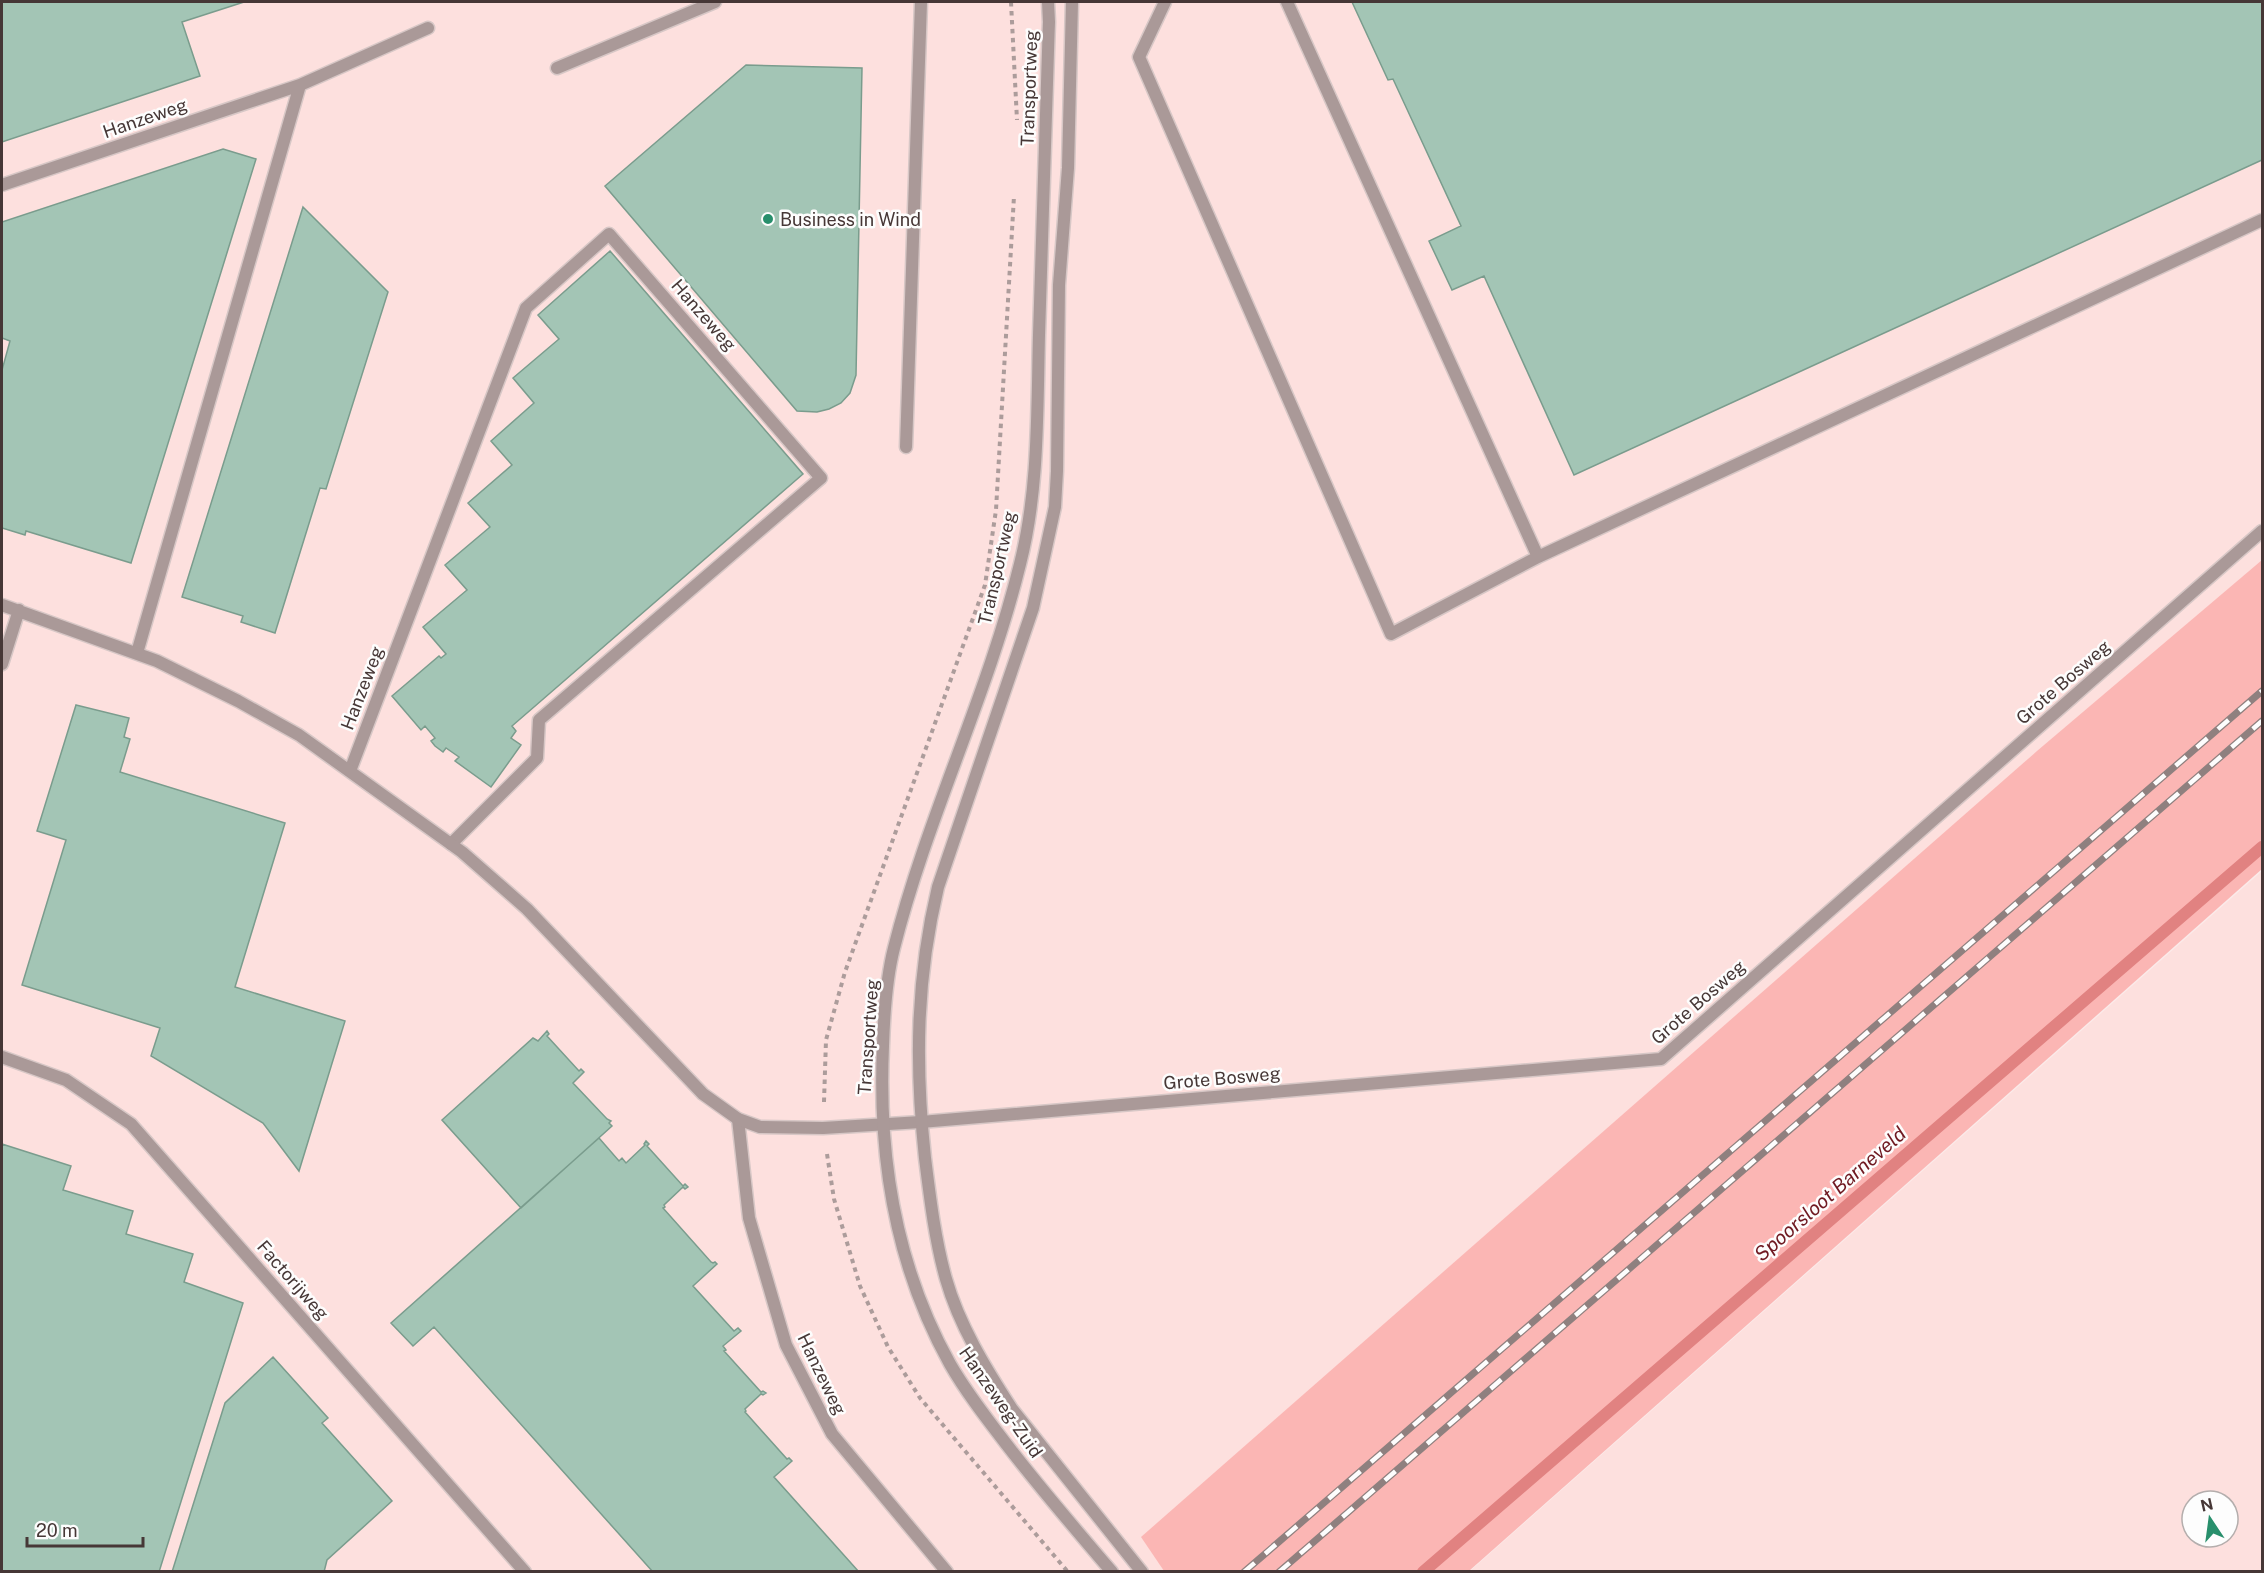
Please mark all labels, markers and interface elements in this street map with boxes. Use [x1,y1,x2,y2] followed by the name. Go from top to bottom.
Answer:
[1016,30,1042,146] street label: Transportweg
[100,94,190,142] street label: Hanzeweg
[780,209,921,230] place label: Business in Wind
[761,212,775,226] marker: Business in Wind
[667,275,741,355] street label: Hanzeweg
[974,509,1020,627] street label: Transportweg
[2012,636,2114,728] street label: Grote Bosweg
[336,643,388,733] street label: Hanzeweg
[1647,956,1749,1048] street label: Grote Bosweg
[853,978,883,1096] street label: Transportweg
[1163,1062,1281,1094] street label: Grote Bosweg
[1749,1121,1911,1266] water label: Spoorsloot Barneveld
[253,1236,333,1324] street label: Factorijweg
[793,1330,851,1418] street label: Hanzeweg
[955,1342,1047,1462] street label: Hanzeweg-Zuid
[2180,1489,2240,1549] north arrow
[2199,1494,2215,1516] text: N
[27,1510,142,1548] scale bar
[36,1520,78,1541] text: 20 m

